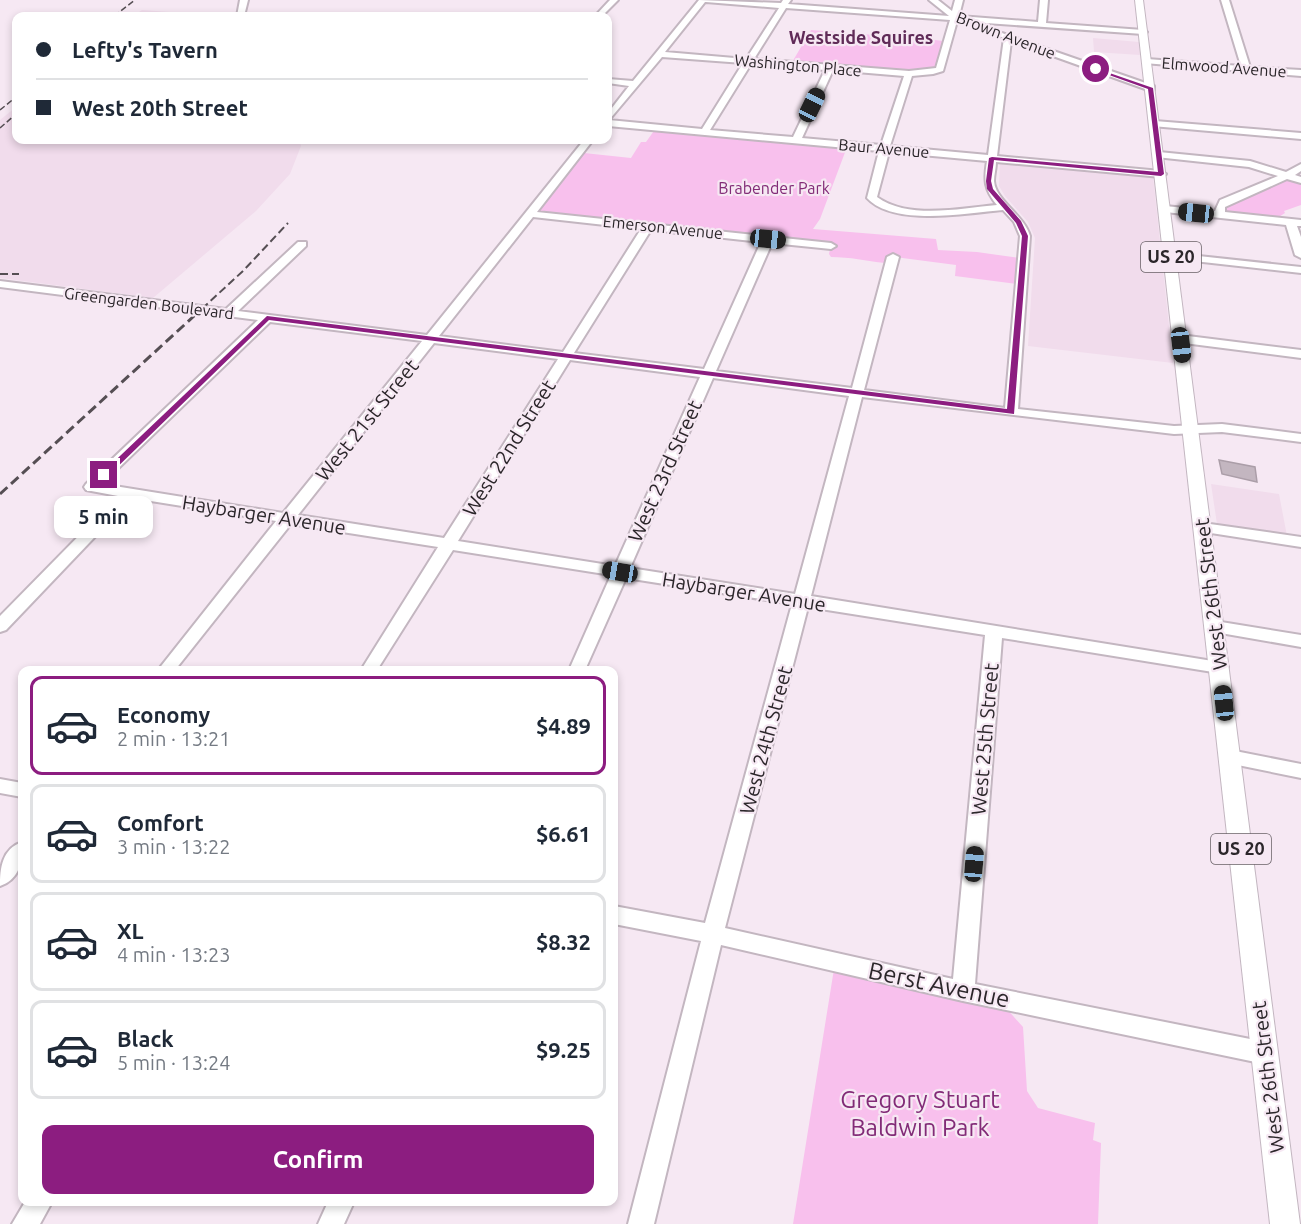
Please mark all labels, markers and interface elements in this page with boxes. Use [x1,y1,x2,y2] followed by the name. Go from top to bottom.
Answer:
[954,8,1058,62] street label: Brown Avenue
[789,27,933,47] district label: Westside Squires
[72,37,218,62] text: Lefty's Tavern
[734,50,862,80] street label: Washington Place
[1161,54,1287,80] street label: Elmwood Avenue
[1082,55,1109,82] route start
[796,85,828,125] car
[72,95,248,120] text: West 20th Street
[838,135,930,161] street label: Baur Avenue
[718,179,830,197] park label: Brabender Park
[1177,202,1215,224] car
[602,212,724,242] street label: Emerson Avenue
[749,228,787,250] car
[1141,242,1201,272] road number: US 20
[63,284,235,322] street label: Greengarden Boulevard
[1170,326,1192,364] car
[311,354,423,485] street label: West 21st Street
[457,375,560,520] street label: West 22nd Street
[623,396,706,545] street label: West 23rd Street
[90,461,117,488] route end
[181,490,348,539] street label: Haybarger Avenue
[54,496,154,538] callout: 5 min
[78,505,129,528] text: 5 min
[1190,517,1231,671] street label: West 26th Street
[601,560,639,584] car
[661,567,828,616] street label: Haybarger Avenue
[966,662,1003,816] street label: West 25th Street
[735,663,796,817] street label: West 24th Street
[1213,684,1235,722] car
[45,699,99,753] icon: car
[117,702,210,727] text: Economy
[536,713,591,738] text: $4.89
[117,727,231,750] text: 2 min · 13:21
[45,807,99,861] icon: car
[117,810,204,835] text: Comfort
[536,821,591,846] text: $6.61
[1211,834,1271,864] road number: US 20
[117,835,231,858] text: 3 min · 13:22
[963,845,985,883] car
[45,915,99,969] icon: car
[117,918,144,943] text: XL
[536,929,591,954] text: $8.32
[117,943,231,966] text: 4 min · 13:23
[866,956,1012,1013] street label: Berst Avenue
[1247,1000,1288,1154] street label: West 26th Street
[45,1023,99,1077] icon: car
[117,1026,174,1051] text: Black
[536,1037,591,1062] text: $9.25
[117,1051,231,1074] text: 5 min · 13:24
[840,1086,1000,1141] park label: Gregory Stuart Baldwin Park
[42,1125,594,1194] button: Confirm

